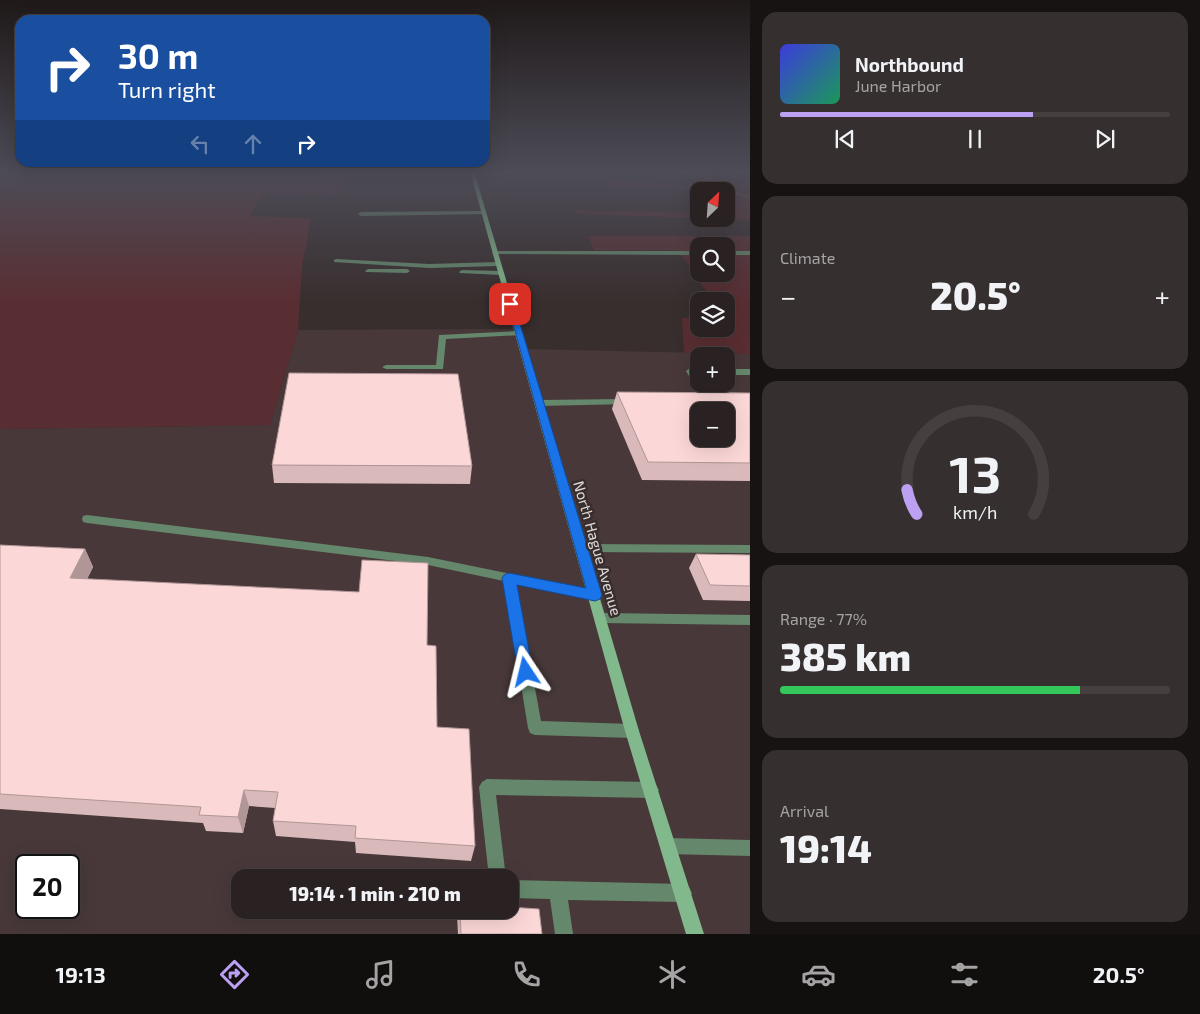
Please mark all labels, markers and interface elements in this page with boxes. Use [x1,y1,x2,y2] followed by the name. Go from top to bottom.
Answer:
[118,34,198,76] text: 30 m
[35,35,100,100] icon: right
[855,53,964,76] text: Northbound
[118,76,216,102] text: Turn right
[855,76,942,95] text: June Harbor
[831,125,859,153] icon: previous
[961,125,989,153] icon: pause
[1091,125,1119,153] icon: next
[186,130,214,158] icon: left
[239,130,267,158] icon: ahead
[292,130,320,158] icon: right
[690,182,735,228] north arrow
[690,182,735,447] map controls
[690,237,735,282] button: search
[780,248,835,267] text: Climate
[930,272,1021,318] text: 20.5°
[780,279,796,313] text: −
[1155,279,1170,313] text: +
[489,283,531,325] pin
[496,290,524,318] icon: arrive
[690,292,735,337] button: layers
[690,347,735,392] button: +
[690,402,735,447] button: −
[949,441,1001,503] text: 13
[570,479,626,617] street label: North Hague Avenue
[953,501,997,523] text: km/h
[780,609,867,628] text: Range · 77%
[780,633,911,679] text: 385 km
[499,645,551,697] position arrow
[780,801,829,820] text: Arrival
[780,825,872,871] text: 19:14
[15,854,80,919] speed limit sign: 20
[289,882,461,905] text: 19:14 · 1 min · 210 m
[217,957,252,992] icon: directions
[363,957,398,992] icon: music
[509,957,544,992] icon: phone
[655,957,690,992] icon: climate
[801,957,836,992] icon: car
[947,957,982,992] icon: filters
[56,961,106,987] text: 19:13
[1093,961,1144,987] text: 20.5°

